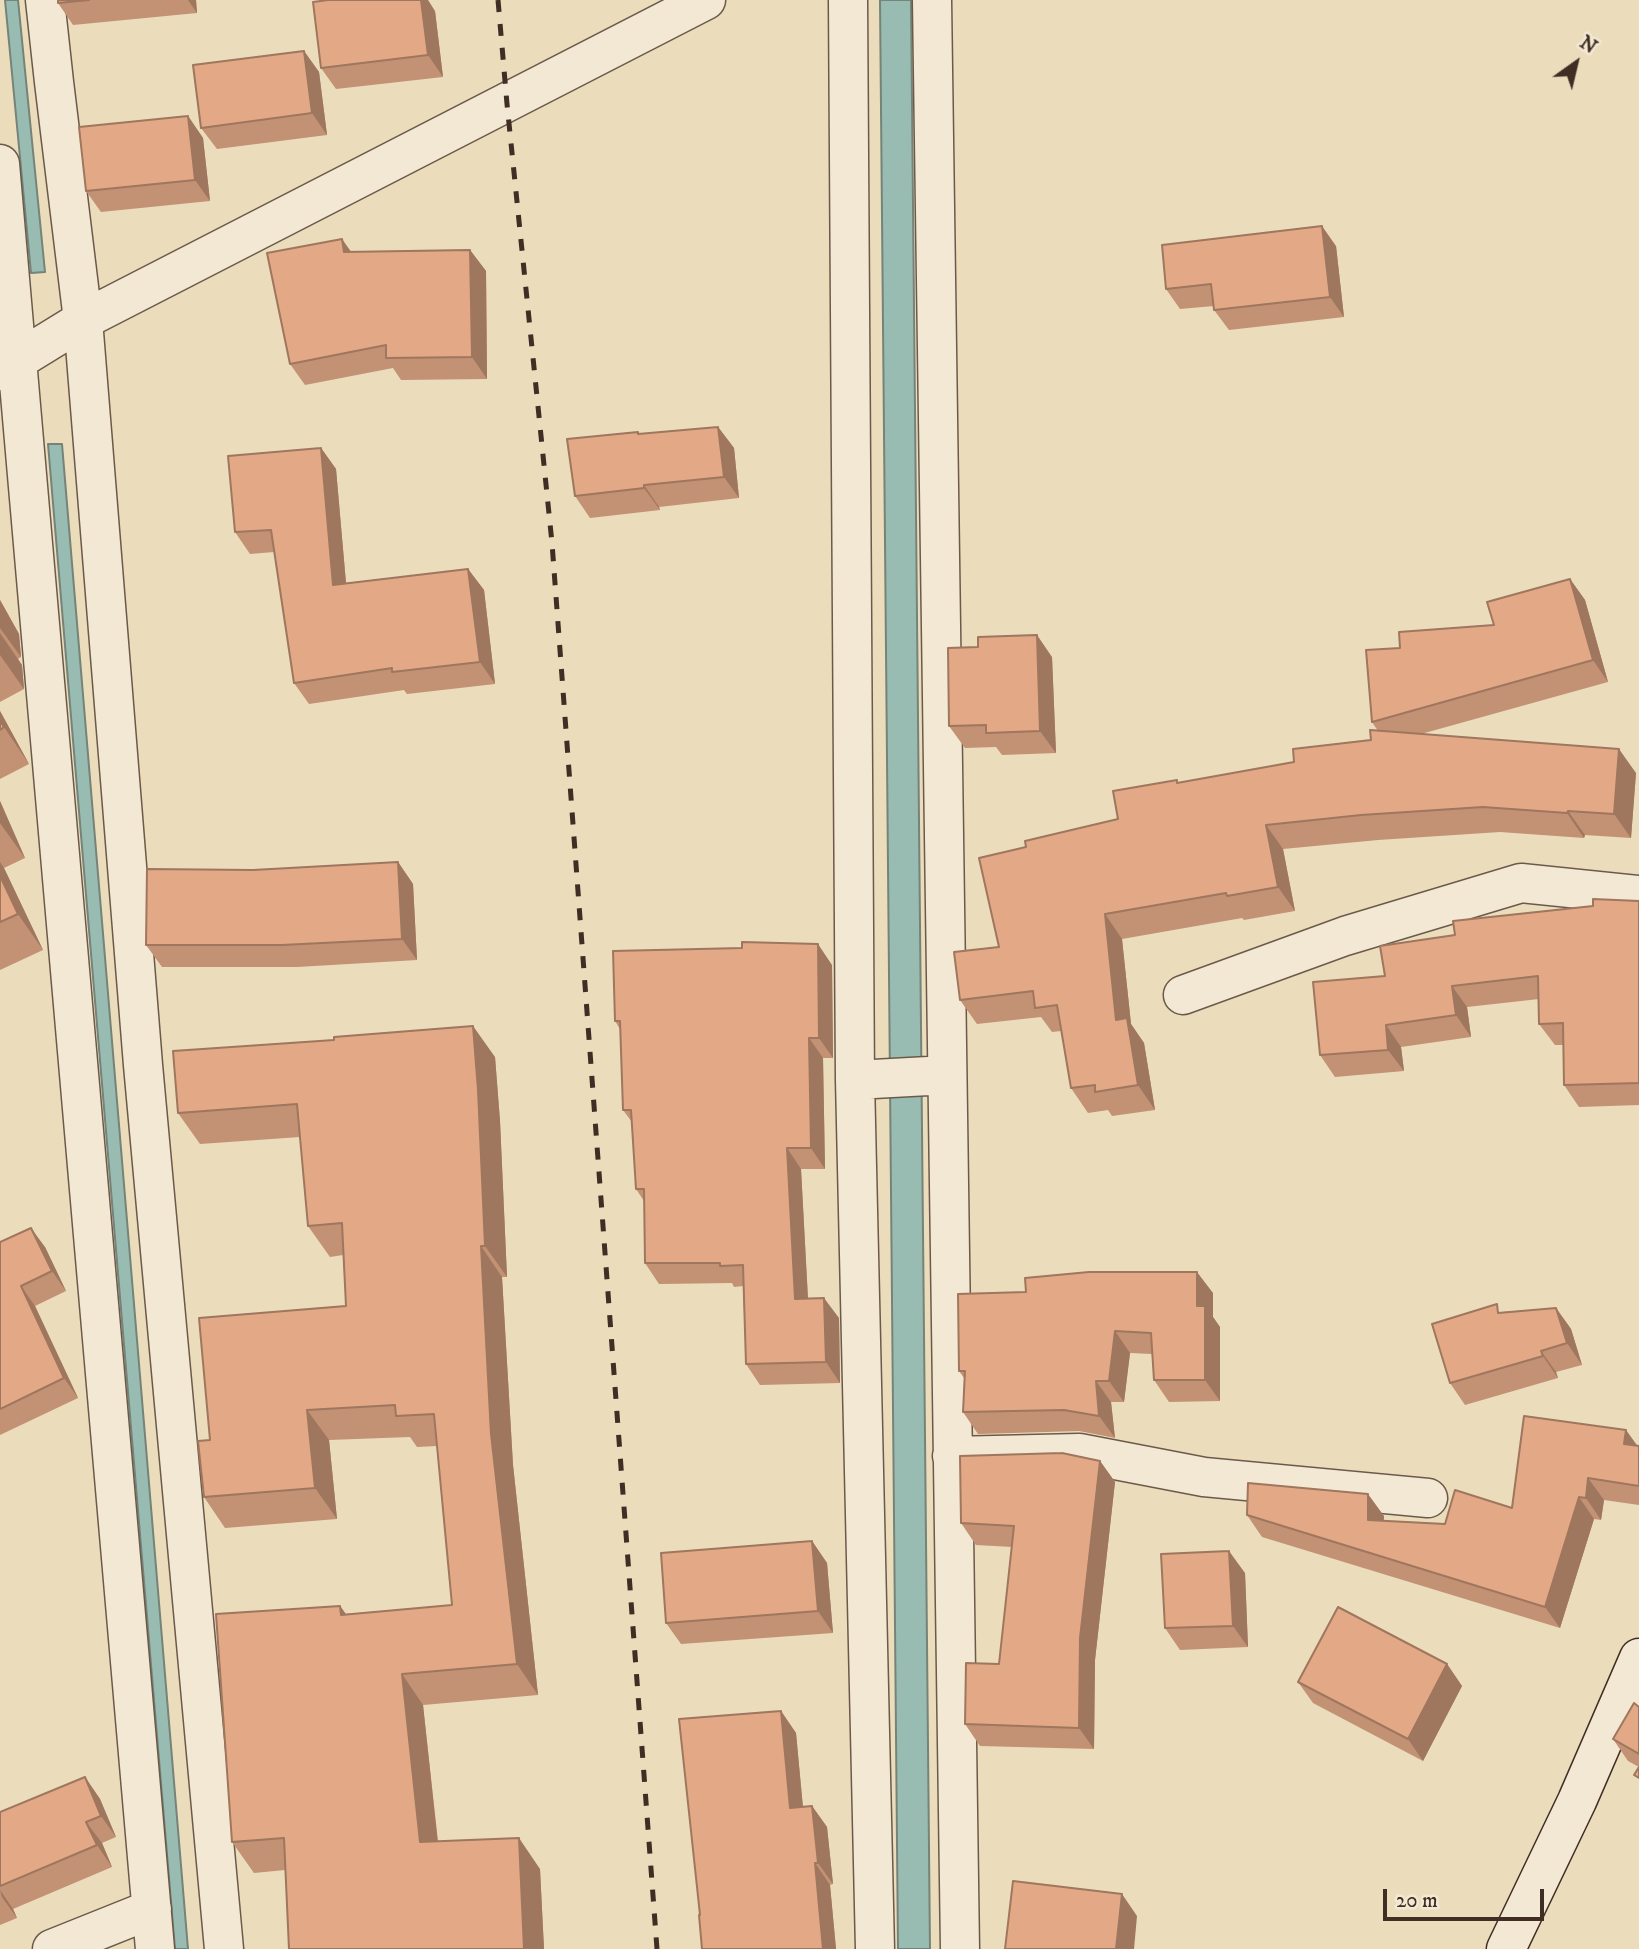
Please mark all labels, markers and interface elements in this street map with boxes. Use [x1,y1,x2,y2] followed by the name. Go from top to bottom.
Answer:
[1541,28,1611,98] north arrow
[1575,31,1601,59] text: N
[1387,1876,1548,1920] scale bar
[1396,1888,1438,1914] text: 20 m

